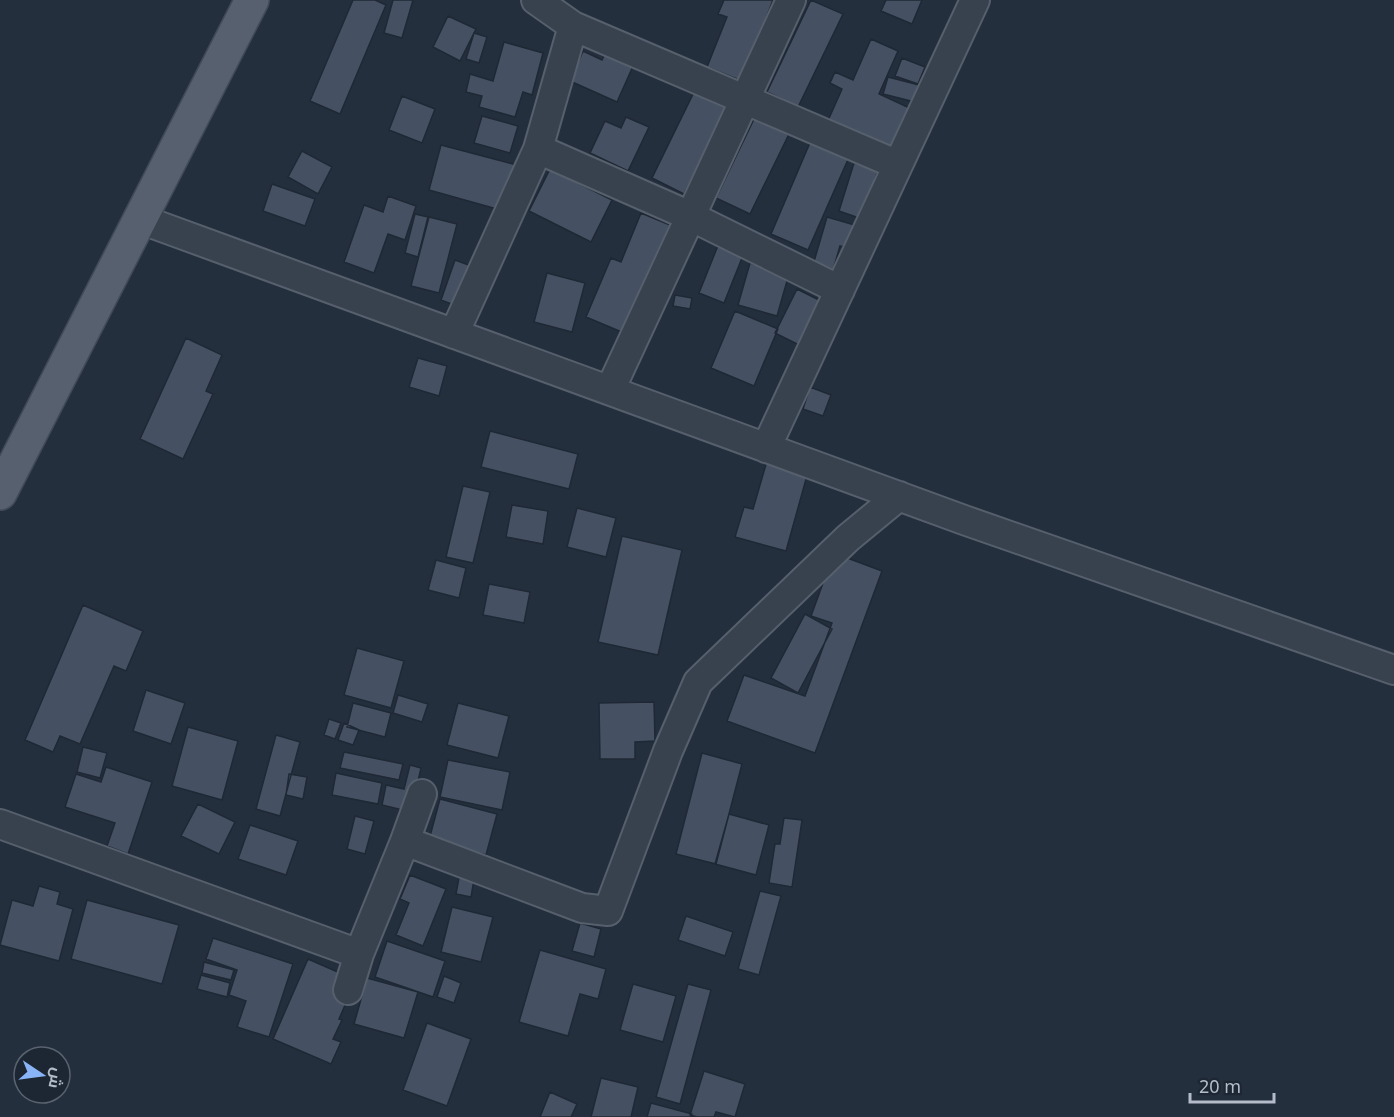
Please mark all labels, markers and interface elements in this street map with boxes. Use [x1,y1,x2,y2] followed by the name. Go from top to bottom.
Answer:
[12,1045,72,1105] north arrow
[44,1066,70,1091] text: ش
[1190,1066,1274,1104] scale bar
[1199,1074,1241,1098] text: 20 m

